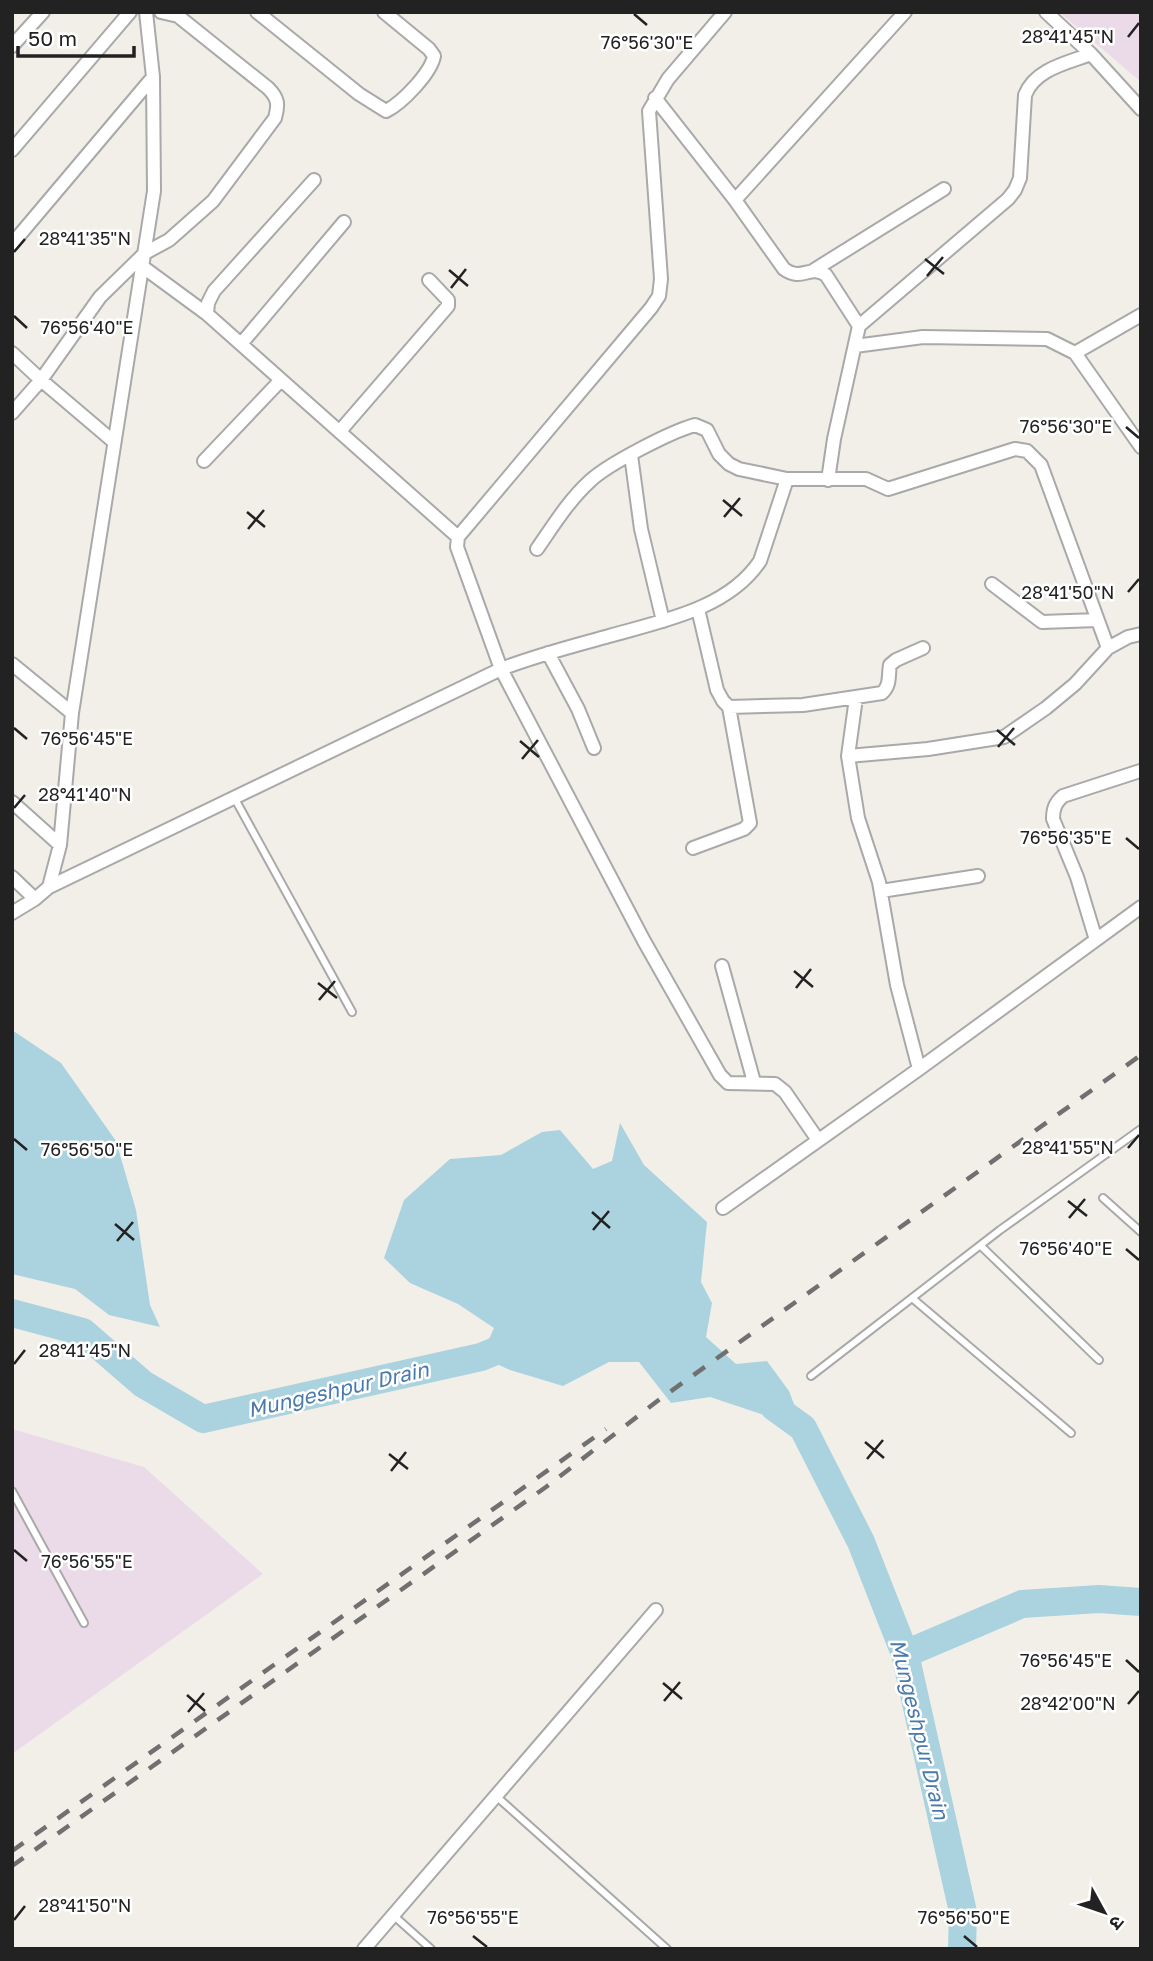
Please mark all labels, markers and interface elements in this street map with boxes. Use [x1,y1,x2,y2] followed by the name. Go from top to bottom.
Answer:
[18,14,133,58] scale bar
[28,25,77,51] text: 50 m
[1022,25,1114,47] text: 28°41'45"N
[601,31,693,53] text: 76°56'30"E
[39,227,131,249] text: 28°41'35"N
[41,316,133,338] text: 76°56'40"E
[1020,415,1112,437] text: 76°56'30"E
[1022,581,1114,603] text: 28°41'50"N
[41,727,133,749] text: 76°56'45"E
[38,783,132,805] text: 28°41'40"N
[1020,826,1112,848] text: 76°56'35"E
[1022,1136,1114,1158] text: 28°41'55"N
[41,1138,133,1160] text: 76°56'50"E
[1020,1237,1112,1259] text: 76°56'40"E
[39,1339,131,1361] text: 28°41'45"N
[245,1355,432,1422] water label: Mungeshpur Drain
[41,1550,133,1572] text: 76°56'55"E
[885,1636,955,1823] water label: Mungeshpur Drain
[1020,1649,1112,1671] text: 76°56'45"E
[1020,1692,1116,1714] text: 28°42'00"N
[1069,1877,1139,1947] north arrow
[39,1894,131,1916] text: 28°41'50"N
[427,1906,519,1928] text: 76°56'55"E
[918,1906,1010,1928] text: 76°56'50"E
[1104,1912,1130,1936] text: उ

